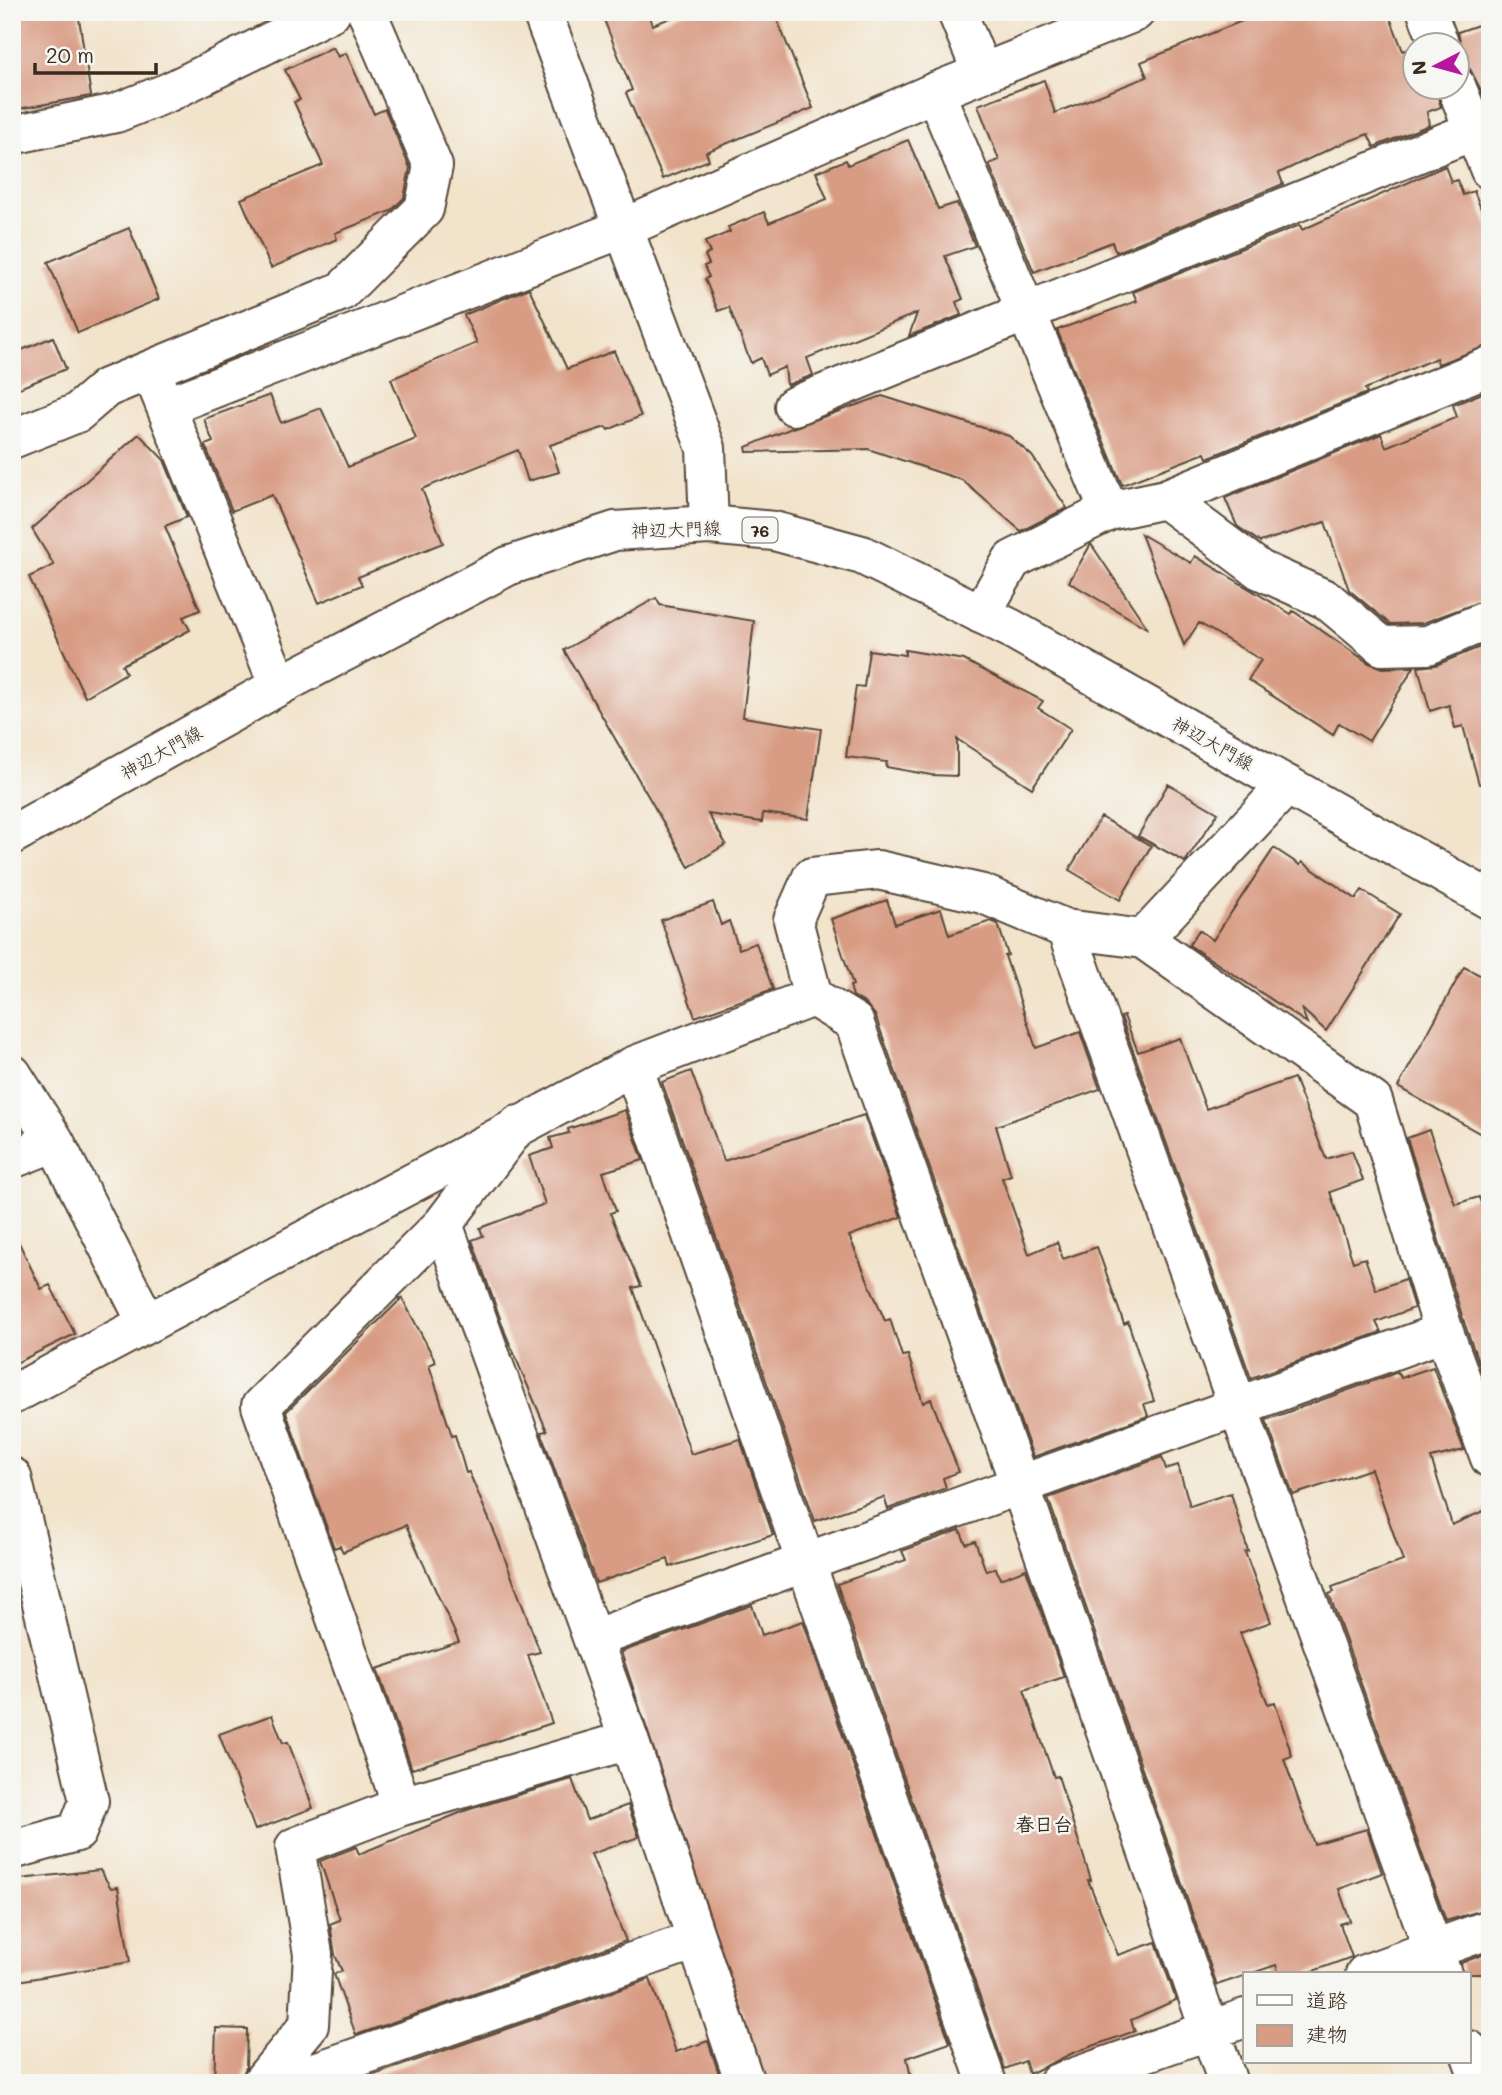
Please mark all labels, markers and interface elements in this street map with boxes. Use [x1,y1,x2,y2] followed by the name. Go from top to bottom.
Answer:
[35,32,156,76] scale bar
[1400,32,1470,102] north arrow
[46,41,94,68] text: 20 m
[1405,59,1432,76] text: N
[631,515,721,543] street label: 神辺大門線
[742,517,778,542] road number: 76
[1168,711,1258,775] street label: 神辺大門線
[116,720,206,784] street label: 神辺大門線
[1015,1811,1073,1836] district label: 春日台
[1243,1972,1470,2064] legend
[1306,1986,1348,2013] text: 道路
[1306,2020,1348,2047] text: 建物

